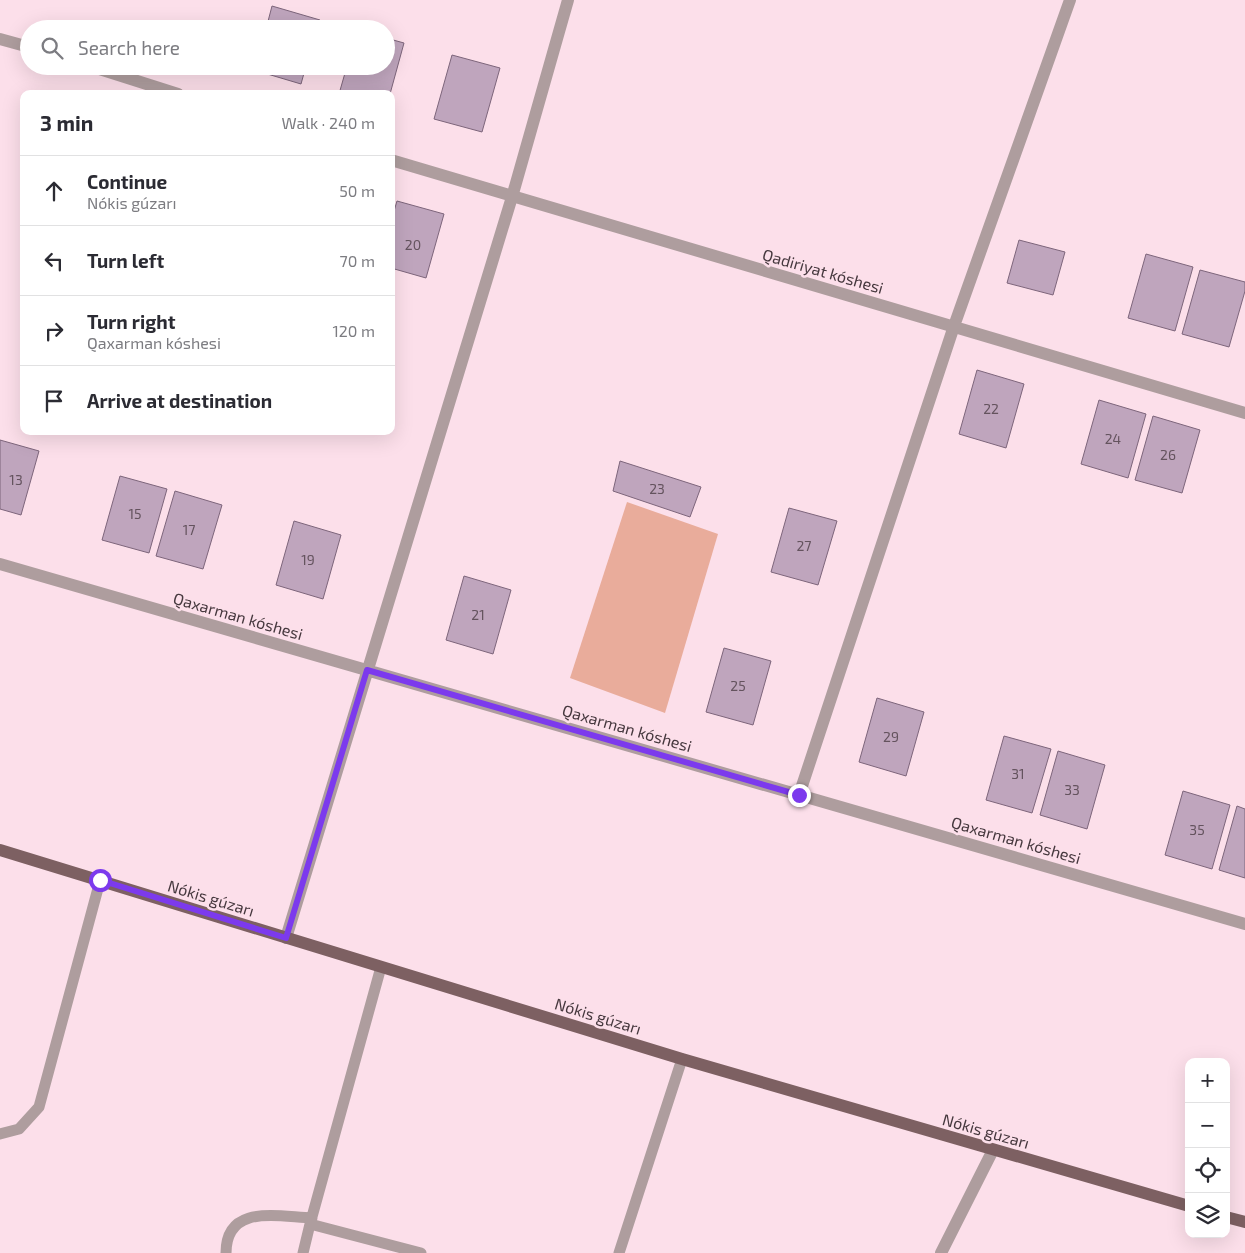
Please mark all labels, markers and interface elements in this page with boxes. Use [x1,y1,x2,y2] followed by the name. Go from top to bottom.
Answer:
[20,20,395,75] search box
[38,34,66,62] icon: search
[78,36,180,59] text: Search here
[40,110,93,135] text: 3 min
[282,113,375,132] text: Walk · 240 m
[87,170,167,193] text: Continue
[40,177,68,205] icon: ahead
[339,181,375,200] text: 50 m
[87,193,177,212] text: Nókis gúzarı
[405,236,421,253] house number: 20
[760,244,886,298] street label: Qadiriyat kóshesi
[40,247,68,275] icon: left
[87,249,164,272] text: Turn left
[340,251,375,270] text: 70 m
[87,310,175,333] text: Turn right
[40,317,68,345] icon: right
[332,321,375,340] text: 120 m
[87,333,221,352] text: Qaxarman kóshesi
[40,387,68,415] icon: arrive
[87,389,272,412] text: Arrive at destination
[983,400,999,417] house number: 22
[1105,430,1121,447] house number: 24
[1160,446,1176,463] house number: 26
[9,471,23,488] house number: 13
[649,480,665,497] house number: 23
[128,505,142,522] house number: 15
[183,521,195,538] house number: 17
[796,537,812,554] house number: 27
[301,551,315,568] house number: 19
[171,588,305,644] street label: Qaxarman kóshesi
[471,606,485,623] house number: 21
[730,677,746,694] house number: 25
[560,700,694,756] street label: Qaxarman kóshesi
[883,728,899,745] house number: 29
[1011,765,1025,782] house number: 31
[1064,781,1080,798] house number: 33
[788,784,811,807] route end
[949,812,1083,868] street label: Qaxarman kóshesi
[1189,821,1205,838] house number: 35
[89,869,112,892] route start
[166,875,257,920] street label: Nókis gúzarı
[553,993,644,1038] street label: Nókis gúzarı
[1185,1058,1230,1238] map controls
[1185,1058,1230,1103] button: +
[1185,1103,1230,1148] button: −
[940,1109,1032,1152] street label: Nókis gúzarı
[1185,1148,1230,1193] button: locate
[1185,1193,1230,1238] button: layers

